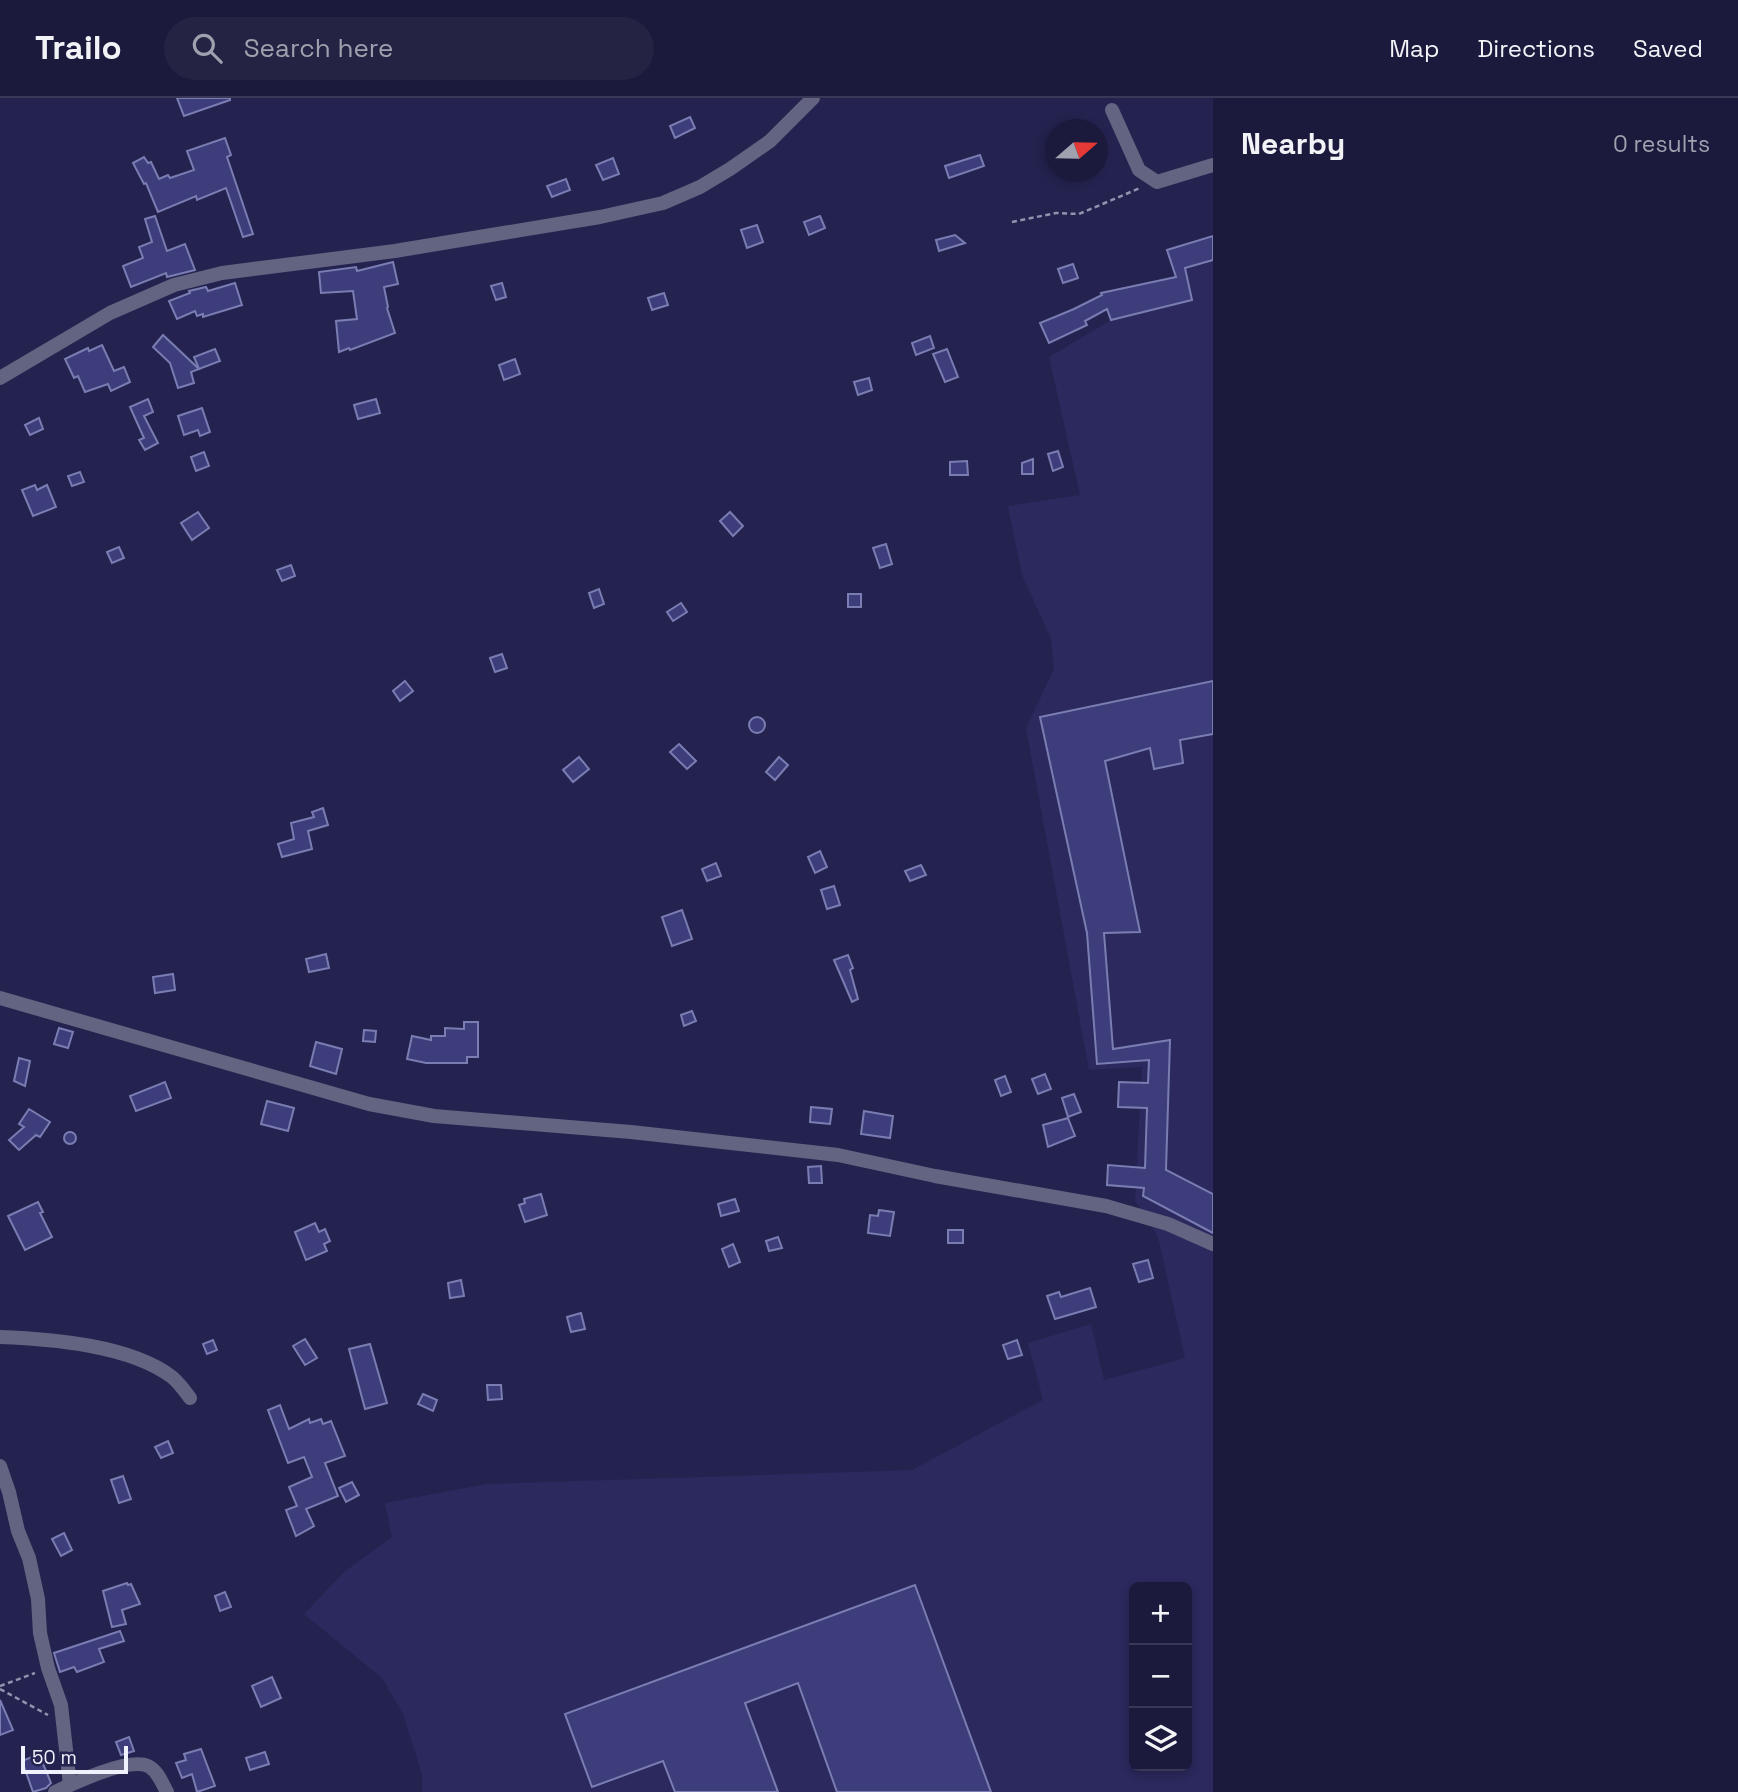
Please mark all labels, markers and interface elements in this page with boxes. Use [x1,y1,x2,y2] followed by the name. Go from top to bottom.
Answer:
[164,17,654,80] search box
[35,27,122,69] text: Trailo
[188,29,226,67] icon: search
[244,31,394,65] text: Search here
[1389,33,1439,64] text: Map
[1477,33,1595,64] text: Directions
[1633,33,1703,64] text: Saved
[1045,119,1108,182] north arrow
[1241,124,1345,163] text: Nearby
[1613,129,1710,159] text: 0 results
[1129,1582,1192,1771] map controls
[1129,1582,1192,1645] button: +
[1129,1645,1192,1708] button: −
[1129,1708,1192,1771] button: layers
[21,1743,128,1775] scale bar
[32,1745,77,1770] text: 50 m

